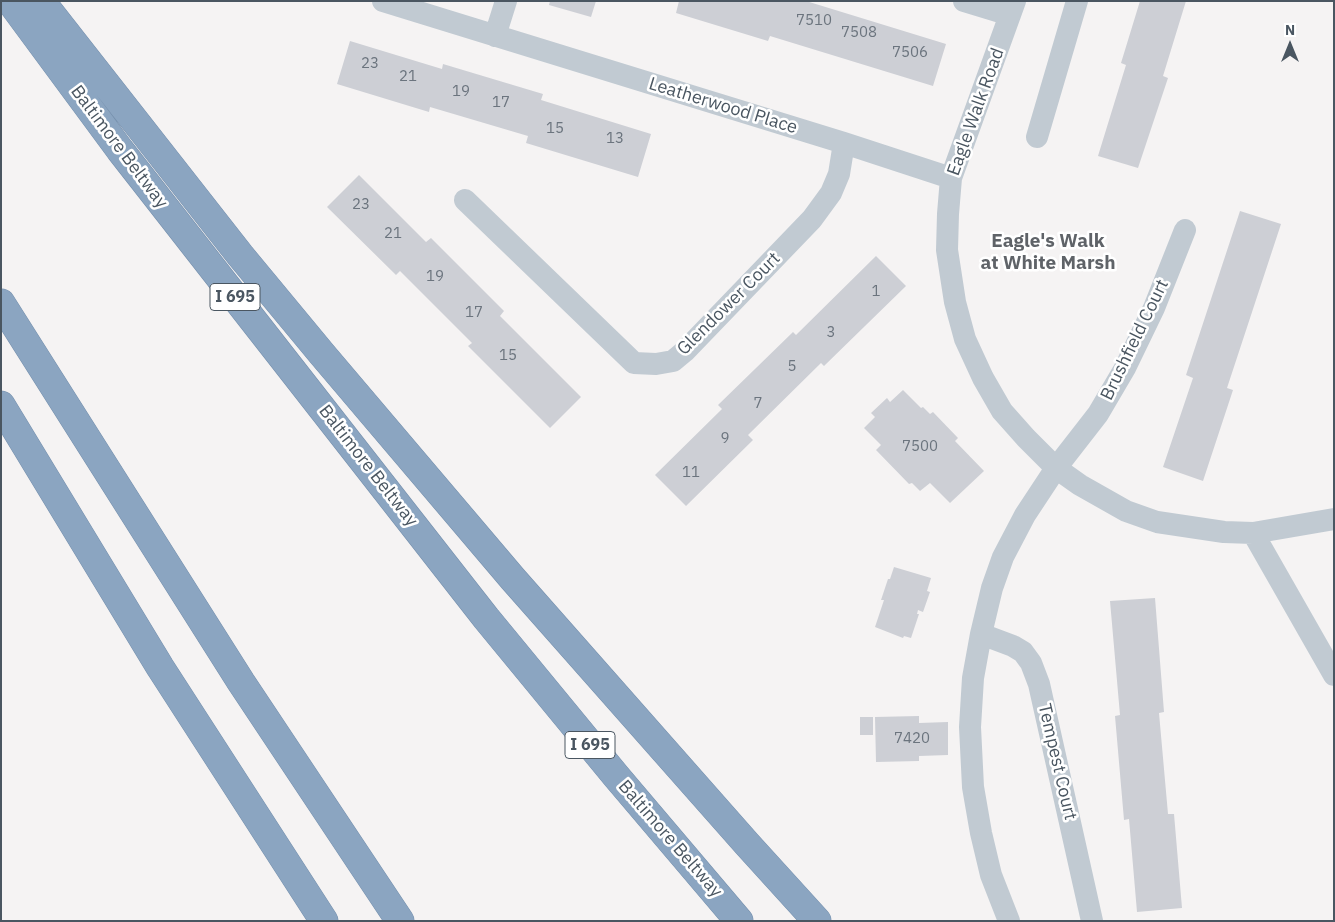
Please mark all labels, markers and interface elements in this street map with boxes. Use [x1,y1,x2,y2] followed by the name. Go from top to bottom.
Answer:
[796,12,832,30] house number: 7510
[1265,20,1315,70] north arrow
[1285,21,1295,39] text: N
[841,24,877,42] house number: 7508
[892,44,928,62] house number: 7506
[943,45,1009,179] street label: Eagle Walk Road
[361,55,379,73] house number: 23
[399,68,417,86] house number: 21
[646,73,800,139] street label: Leatherwood Place
[66,81,172,213] street label: Baltimore Beltway
[452,83,470,101] house number: 19
[492,94,510,112] house number: 17
[546,120,564,138] house number: 15
[606,130,624,148] house number: 13
[352,196,370,214] house number: 23
[384,225,402,243] house number: 21
[980,231,1116,275] district label: Eagle's Walk at White Marsh
[673,248,785,360] street label: Glendower Court
[426,268,444,286] house number: 19
[1096,276,1174,404] street label: Brushfield Court
[872,283,880,301] house number: 1
[210,284,260,310] road number: I 695
[465,304,483,322] house number: 17
[827,324,835,342] house number: 3
[499,347,517,365] house number: 15
[788,358,796,376] house number: 5
[754,395,762,413] house number: 7
[314,401,422,531] street label: Baltimore Beltway
[721,430,729,448] house number: 9
[902,438,938,456] house number: 7500
[682,464,700,482] house number: 11
[1033,702,1081,822] street label: Tempest Court
[894,730,930,748] house number: 7420
[565,732,615,758] road number: I 695
[613,776,727,902] street label: Baltimore Beltway

